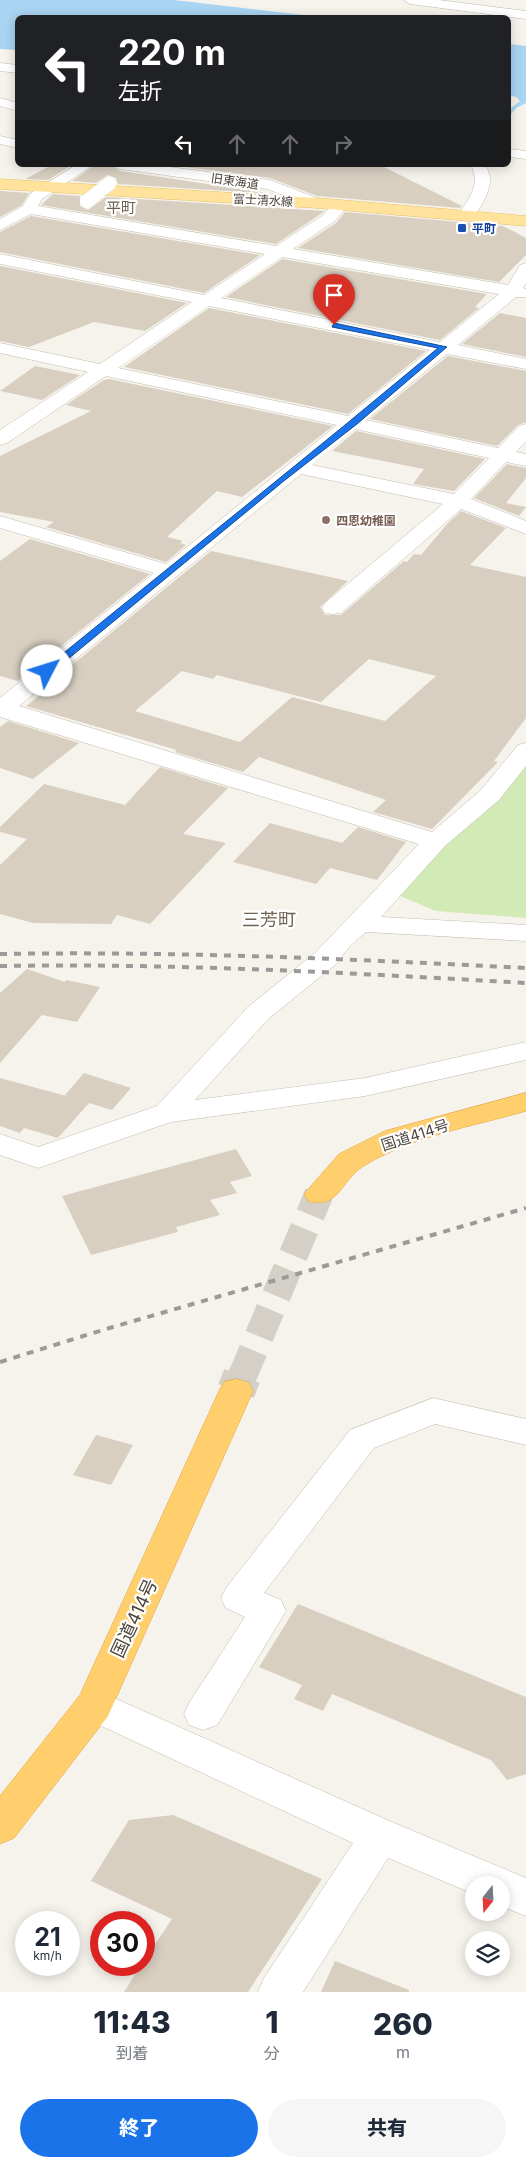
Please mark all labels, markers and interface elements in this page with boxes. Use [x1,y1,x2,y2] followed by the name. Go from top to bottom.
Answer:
[118,31,226,73] text: 220 m
[35,35,100,100] icon: left
[118,78,162,104] text: 左折
[170,130,198,158] icon: left
[223,130,251,158] icon: ahead
[276,130,304,158] icon: ahead
[329,130,357,158] icon: right
[210,170,260,192] street label: 旧東海道
[233,191,293,209] street label: 富士清水線
[106,198,136,217] district label: 平町
[472,221,496,236] place label: 平町
[456,222,468,234] marker: 平町
[313,274,355,325] pin
[320,281,348,309] icon: arrive
[336,513,396,528] place label: 四恩幼稚園
[320,514,332,526] marker: 四恩幼稚園
[20,644,72,696] position arrow
[242,909,296,930] district label: 三芳町
[379,1115,451,1155] street label: 国道414号
[107,1575,161,1661] street label: 国道414号
[465,1876,510,1921] north arrow
[465,1876,510,1976] map controls
[90,1911,155,1976] speed limit sign: 30
[34,1922,61,1952] text: 21
[465,1931,510,1976] button: layers
[33,1948,62,1963] text: km/h
[93,2004,171,2040] text: 11:43
[265,2004,278,2040] text: 1
[373,2006,433,2042] text: 260
[396,2042,410,2062] text: m
[116,2043,148,2063] text: 到着
[264,2043,280,2063] text: 分
[20,2099,258,2157] button: 終了
[268,2099,506,2157] button: 共有

